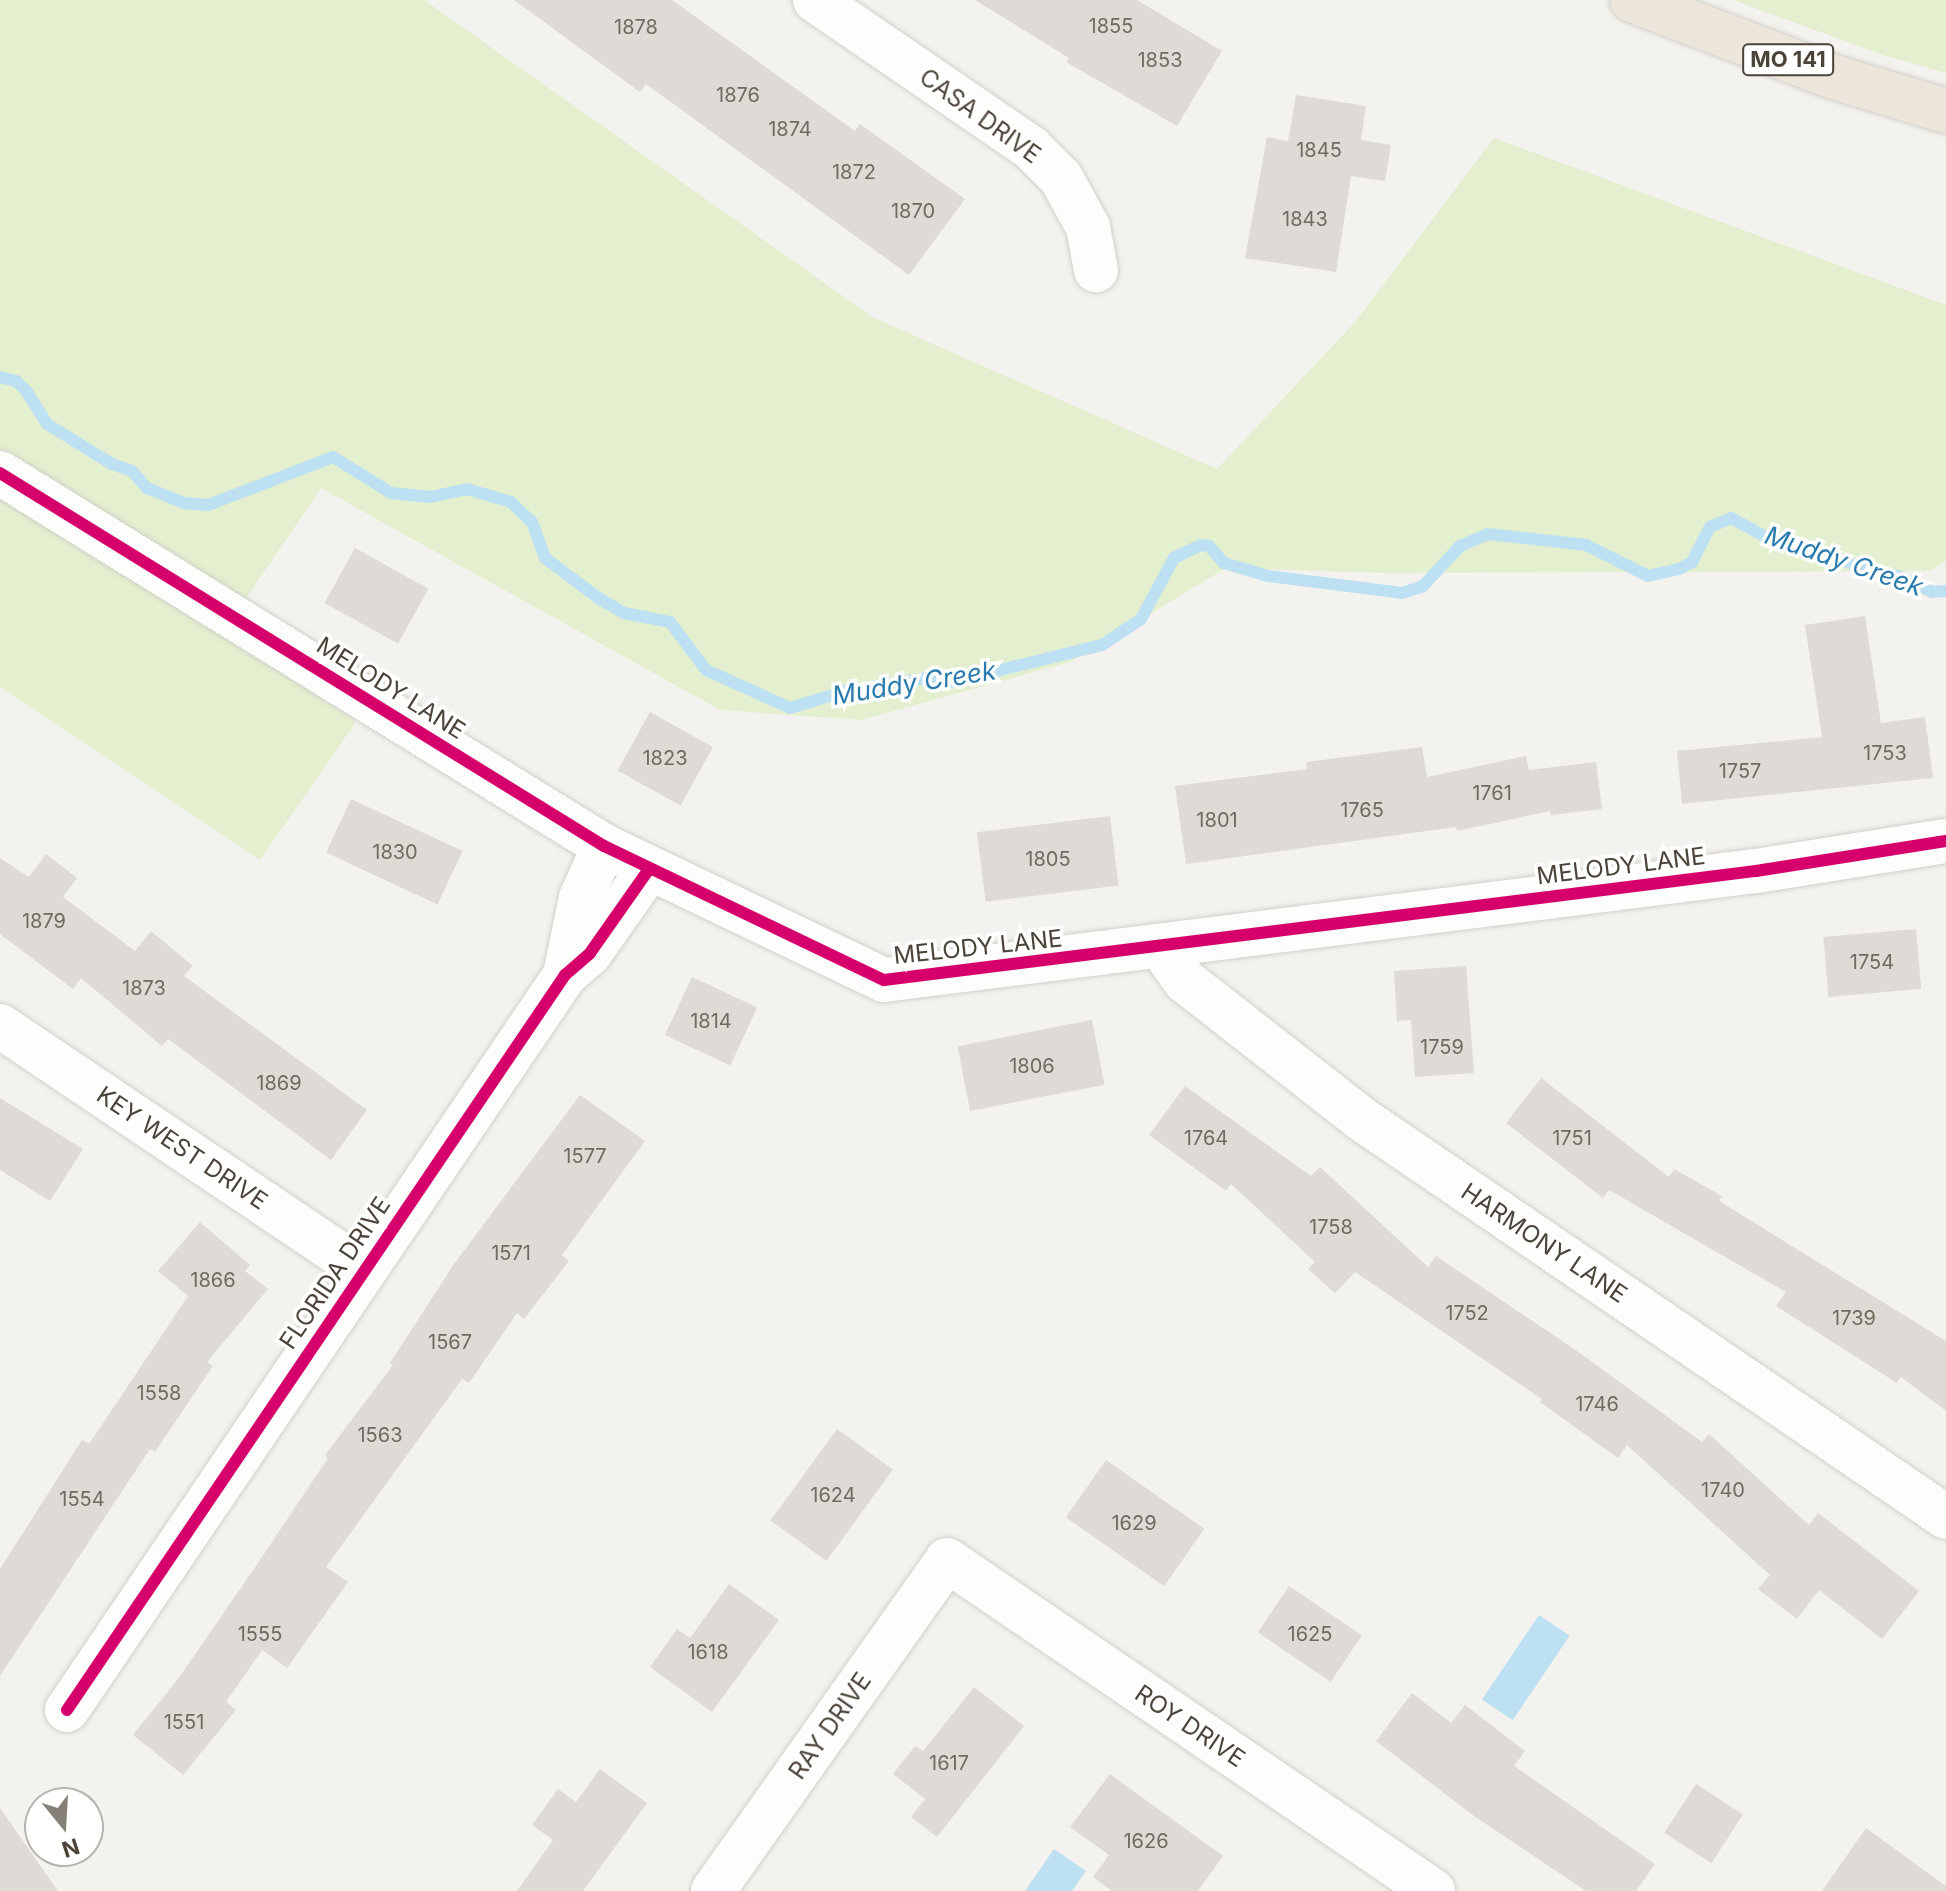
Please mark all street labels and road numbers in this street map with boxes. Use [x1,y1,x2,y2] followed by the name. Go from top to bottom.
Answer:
[1742,42,1834,78] road number: MO 141
[914,62,1046,170] street label: CASA DRIVE
[311,631,471,745] street label: MELODY LANE
[1535,841,1707,891] street label: MELODY LANE
[892,924,1064,970] street label: MELODY LANE
[91,1080,273,1216] street label: KEY WEST DRIVE
[1456,1177,1632,1309] street label: HARMONY LANE
[273,1191,397,1355] street label: FLORIDA DRIVE
[783,1667,877,1785] street label: RAY DRIVE
[1130,1679,1250,1773] street label: ROY DRIVE

